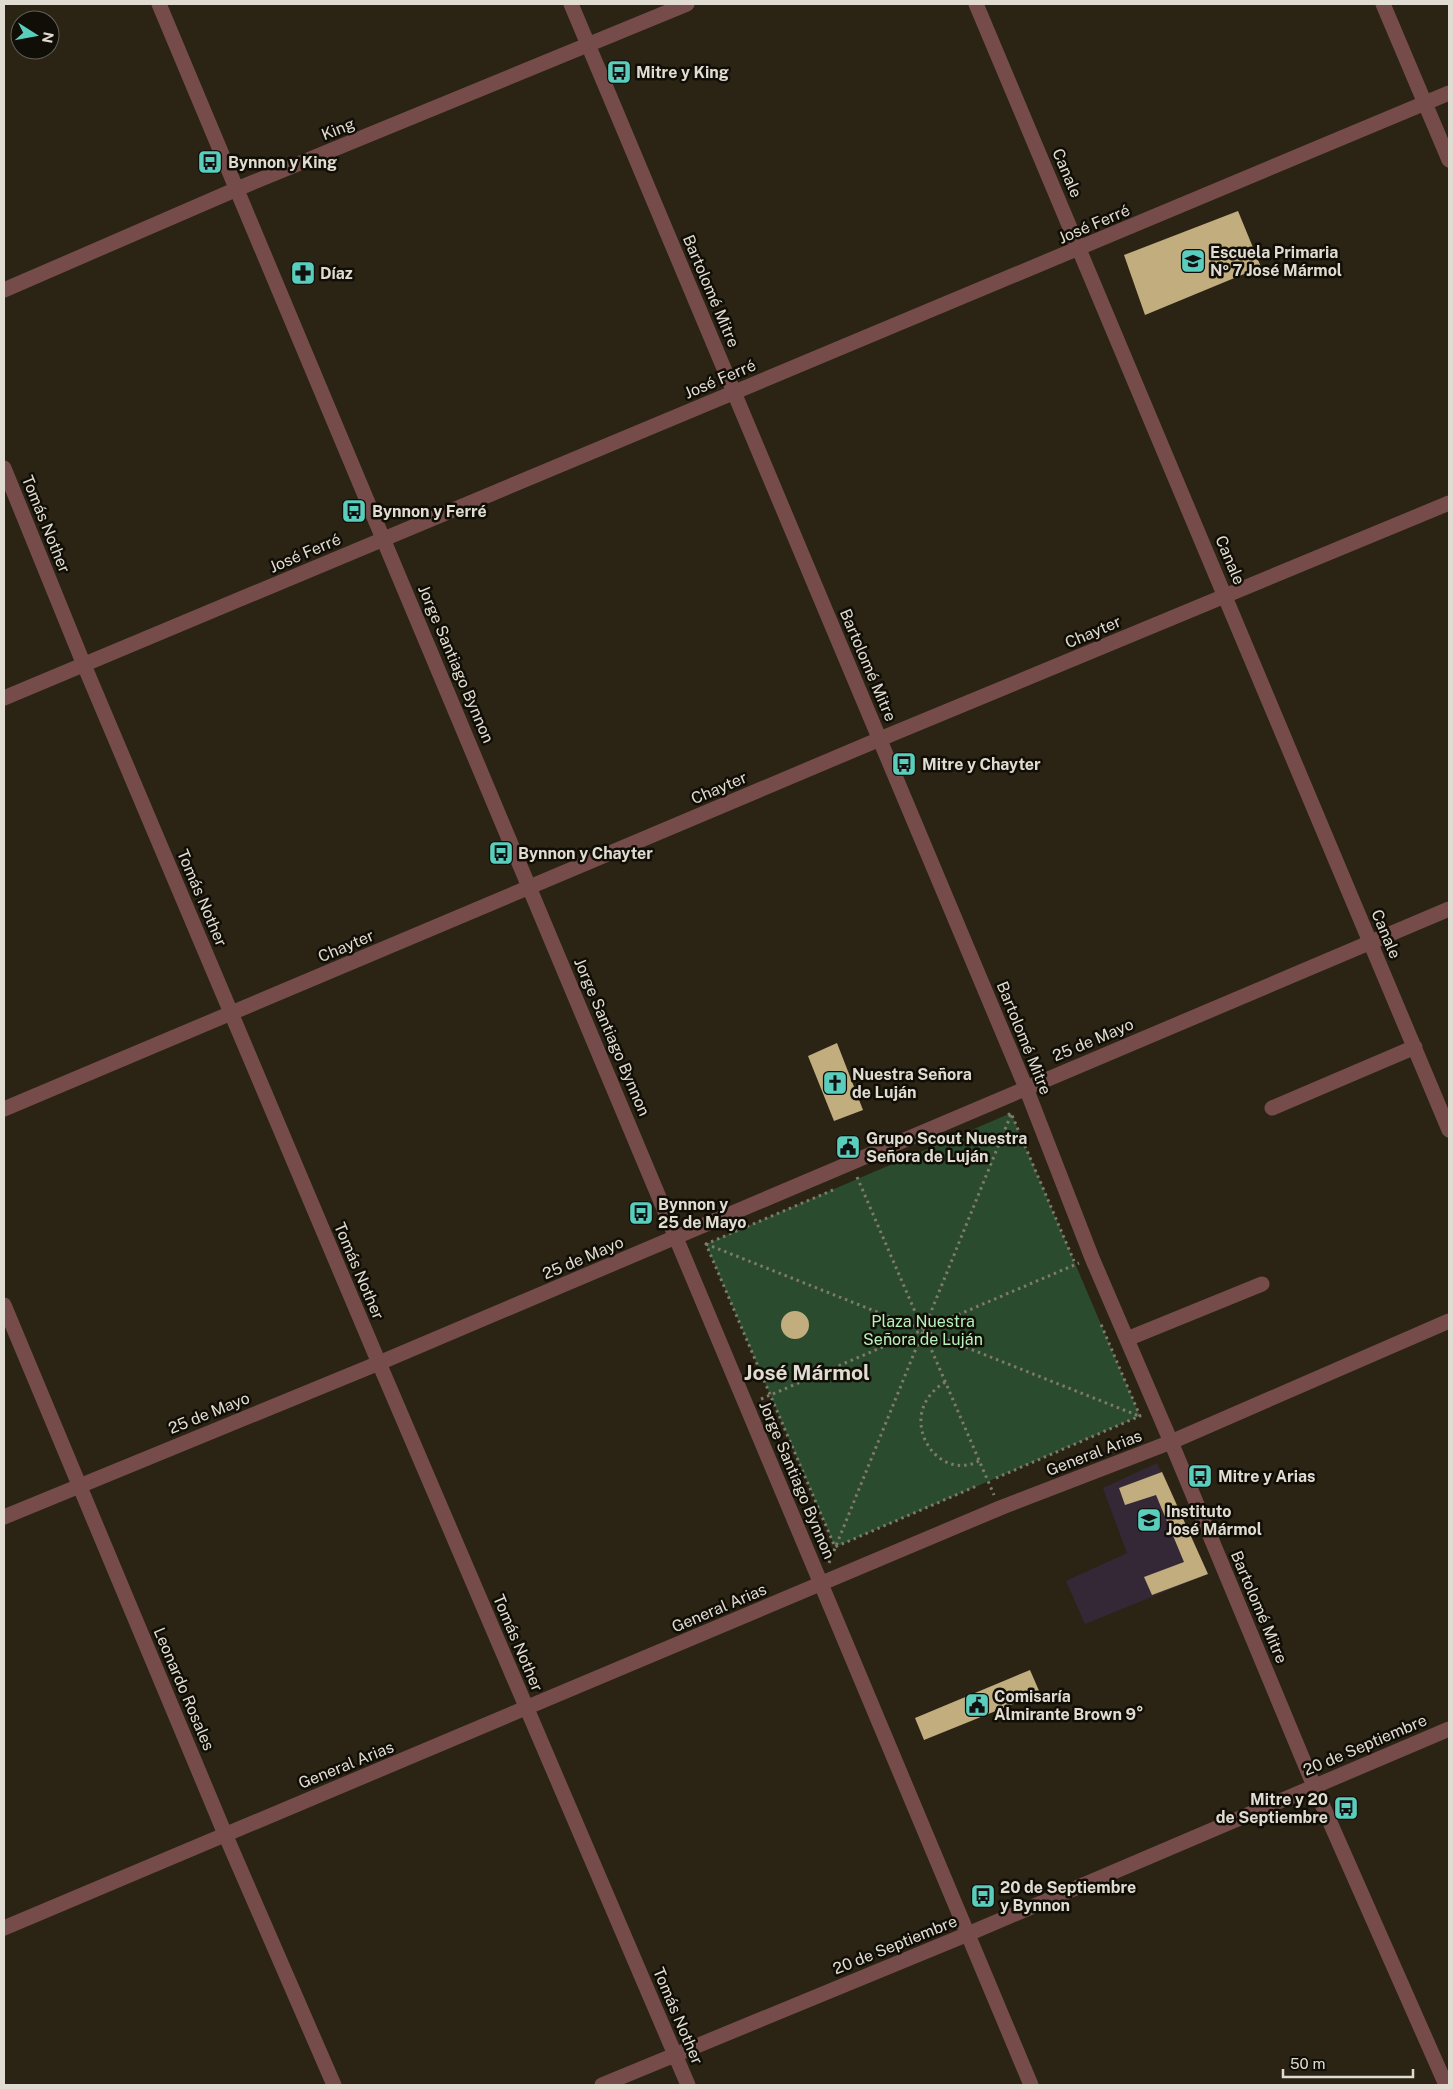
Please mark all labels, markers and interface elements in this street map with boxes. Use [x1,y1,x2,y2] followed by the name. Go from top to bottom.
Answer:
[10,10,60,60] north arrow
[39,31,57,44] text: N
[606,59,632,85] bus stop icon: Mitre y King
[636,63,729,82] place label: Mitre y King
[319,114,357,144] street label: King
[1048,146,1086,200] street label: Canale
[197,149,223,175] bus stop icon: Bynnon y King
[228,153,337,172] place label: Bynnon y King
[1055,200,1133,248] street label: José Ferré
[679,232,743,350] street label: Bartolomé Mitre
[1210,243,1342,280] place label: Escuela Primaria Nº 7 José Mármol
[1180,248,1206,274] school or university icon: Escuela Primaria Nº 7 José Mármol
[290,260,316,286] pharmacy icon: Díaz
[320,264,353,283] place label: Díaz
[681,355,759,403] street label: José Ferré
[18,473,74,575] street label: Tomás Nother
[341,498,367,524] bus stop icon: Bynnon y Ferré
[372,502,487,521] place label: Bynnon y Ferré
[266,529,344,577] street label: José Ferré
[1211,533,1249,587] street label: Canale
[414,582,498,746] street label: Jorge Santiago Bynnon
[836,606,900,724] street label: Bartolomé Mitre
[1062,612,1124,652] street label: Chayter
[891,751,917,777] bus stop icon: Mitre y Chayter
[922,755,1041,774] place label: Mitre y Chayter
[688,768,750,808] street label: Chayter
[488,840,514,866] bus stop icon: Bynnon y Chayter
[518,844,653,863] place label: Bynnon y Chayter
[173,847,231,949] street label: Tomás Nother
[1367,907,1405,961] street label: Canale
[315,926,377,966] street label: Chayter
[570,955,654,1119] street label: Jorge Santiago Bynnon
[993,979,1055,1097] street label: Bartolomé Mitre
[1050,1014,1136,1066] street label: 25 de Mayo
[852,1065,972,1102] place label: Nuestra Señora de Luján
[822,1070,848,1096] church icon: Nuestra Señora de Luján
[866,1129,1027,1166] place label: Grupo Scout Nuestra Señora de Luján
[835,1134,861,1160] public building icon: Grupo Scout Nuestra Señora de Luján
[658,1195,746,1232] place label: Bynnon y 25 de Mayo
[628,1200,654,1226] bus stop icon: Bynnon y 25 de Mayo
[330,1220,388,1322] street label: Tomás Nother
[540,1232,626,1284] street label: 25 de Mayo
[863,1312,983,1349] park label: Plaza Nuestra Señora de Luján
[744,1360,870,1385] district label: José Mármol
[166,1388,252,1438] street label: 25 de Mayo
[755,1398,839,1562] street label: Jorge Santiago Bynnon
[1043,1426,1145,1480] street label: General Arias
[1187,1463,1213,1489] bus stop icon: Mitre y Arias
[1218,1467,1315,1486] place label: Mitre y Arias
[1166,1502,1262,1539] place label: Instituto José Mármol
[1136,1507,1162,1533] school or university icon: Instituto José Mármol
[1227,1548,1291,1666] street label: Bartolomé Mitre
[669,1580,769,1636] street label: General Arias
[489,1592,547,1694] street label: Tomás Nother
[150,1625,218,1753] street label: Leonardo Rosales
[994,1687,1144,1724] place label: Comisaría Almirante Brown 9°
[964,1692,990,1718] public building icon: Comisaría Almirante Brown 9°
[1300,1710,1430,1780] street label: 20 de Septiembre
[296,1737,396,1793] street label: General Arias
[1216,1790,1328,1827] place label: Mitre y 20 de Septiembre
[1333,1795,1359,1821] bus stop icon: Mitre y 20 de Septiembre
[1000,1878,1136,1915] place label: 20 de Septiembre y Bynnon
[970,1883,996,1909] bus stop icon: 20 de Septiembre y Bynnon
[830,1911,960,1979] street label: 20 de Septiembre
[649,1965,707,2067] street label: Tomás Nother
[1283,2046,1413,2078] scale bar
[1290,2055,1325,2072] text: 50 m

